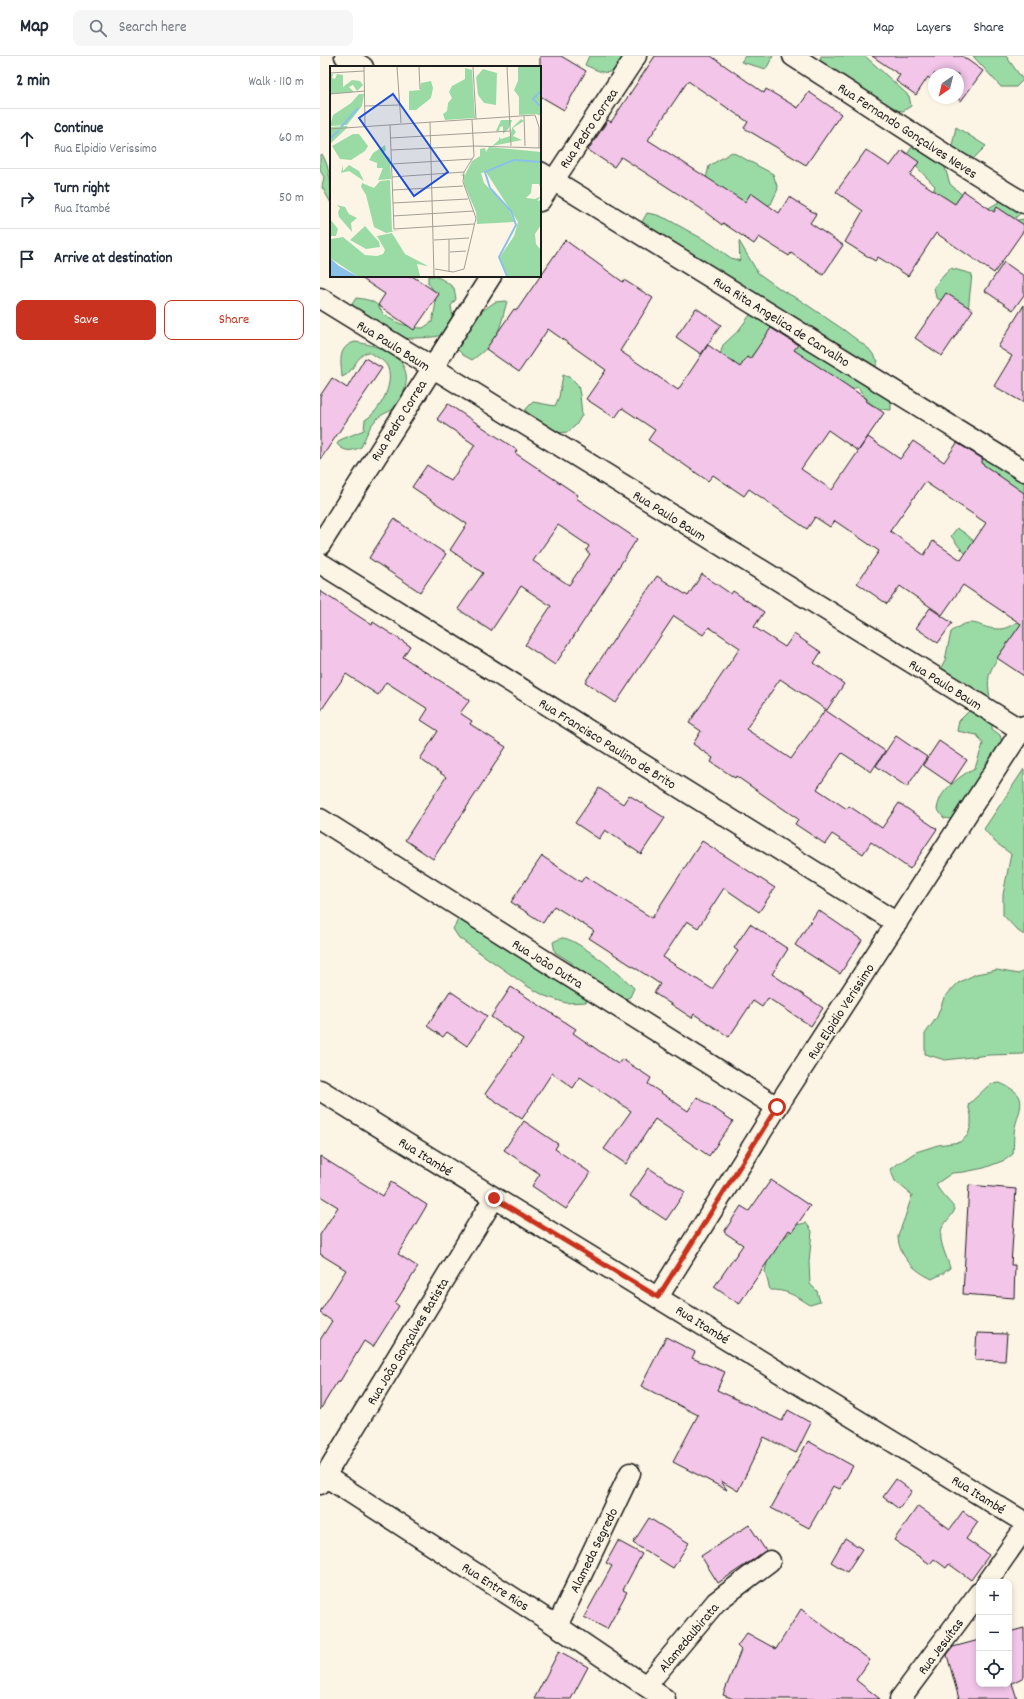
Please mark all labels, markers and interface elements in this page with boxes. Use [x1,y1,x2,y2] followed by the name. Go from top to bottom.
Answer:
[73,10,353,46] search box
[20,14,49,41] text: Map
[87,17,109,39] icon: search
[119,17,187,39] text: Search here
[873,18,894,38] text: Map
[916,18,951,38] text: Layers
[973,18,1004,38] text: Share
[330,66,541,277] inset map
[928,68,964,104] north arrow
[16,70,50,94] text: 2 min
[248,73,304,92] text: Walk · 110 m
[833,79,981,185] street label: Rua Fernando Gonçalves Neves
[555,85,624,173] street label: Rua Pedro Correa
[54,118,103,140] text: Continue
[16,128,38,150] icon: ahead
[279,129,304,148] text: 60 m
[54,140,157,159] text: Rua Elpidio Verissimo
[54,178,110,200] text: Turn right
[16,188,38,210] icon: right
[279,189,304,208] text: 50 m
[54,200,110,219] text: Rua Itambé
[16,248,38,270] icon: arrive
[54,248,172,270] text: Arrive at destination
[709,272,853,373] street label: Rua Rita Angelica de Carvalho
[16,300,156,340] button: Save
[164,300,304,340] button: Share
[352,316,434,377] street label: Rua Paulo Baum
[367,376,433,466] street label: Rua Pedro Correa
[628,486,710,547] street label: Rua Paulo Baum
[904,655,986,716] street label: Rua Paulo Baum
[534,694,680,795] street label: Rua Francisco Paulino de Brito
[507,935,587,995] street label: Rua João Dutra
[803,960,880,1064] street label: Rua Elpidio Verissimo
[768,1098,786,1116] route start
[394,1133,456,1182] street label: Rua Itambé
[485,1189,503,1207] route end
[363,1274,455,1409] street label: Rua João Gonçalves Batista
[671,1301,733,1350] street label: Rua Itambé
[947,1471,1009,1520] street label: Rua Itambé
[566,1505,624,1597] street label: Alameda Segredo
[457,1558,533,1617] street label: Rua Entre Rios
[976,1579,1012,1687] map controls
[976,1579,1012,1615] button: +
[654,1599,725,1677] street label: AlamedaUbirata
[914,1615,970,1680] street label: Rua Jesuítas
[976,1615,1012,1651] button: −
[976,1651,1012,1687] button: locate

